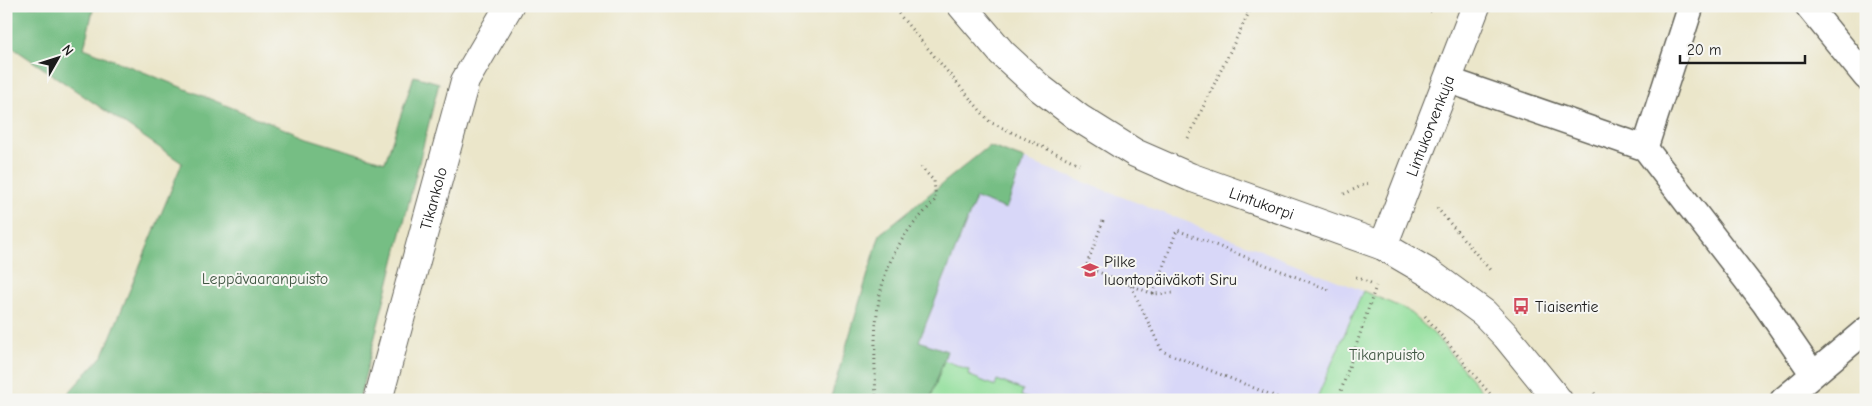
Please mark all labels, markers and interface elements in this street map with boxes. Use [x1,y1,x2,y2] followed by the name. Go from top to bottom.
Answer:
[32,32,82,82] north arrow
[1680,32,1804,64] scale bar
[58,41,77,59] text: N
[1687,41,1721,59] text: 20 m
[1403,73,1458,179] street label: Lintukorvenkuja
[417,165,451,232] street label: Tikankolo
[1227,184,1296,224] street label: Lintukorpi
[1104,253,1237,289] place label: Pilke luontopäiväkoti Siru
[1080,260,1100,280] school or university icon: Pilke luontopäiväkoti Siru
[202,270,328,288] park label: Leppävaaranpuisto
[1511,296,1531,316] bus stop icon: Tiaisentie
[1535,298,1599,316] place label: Tiaisentie
[1349,346,1425,364] park label: Tikanpuisto

